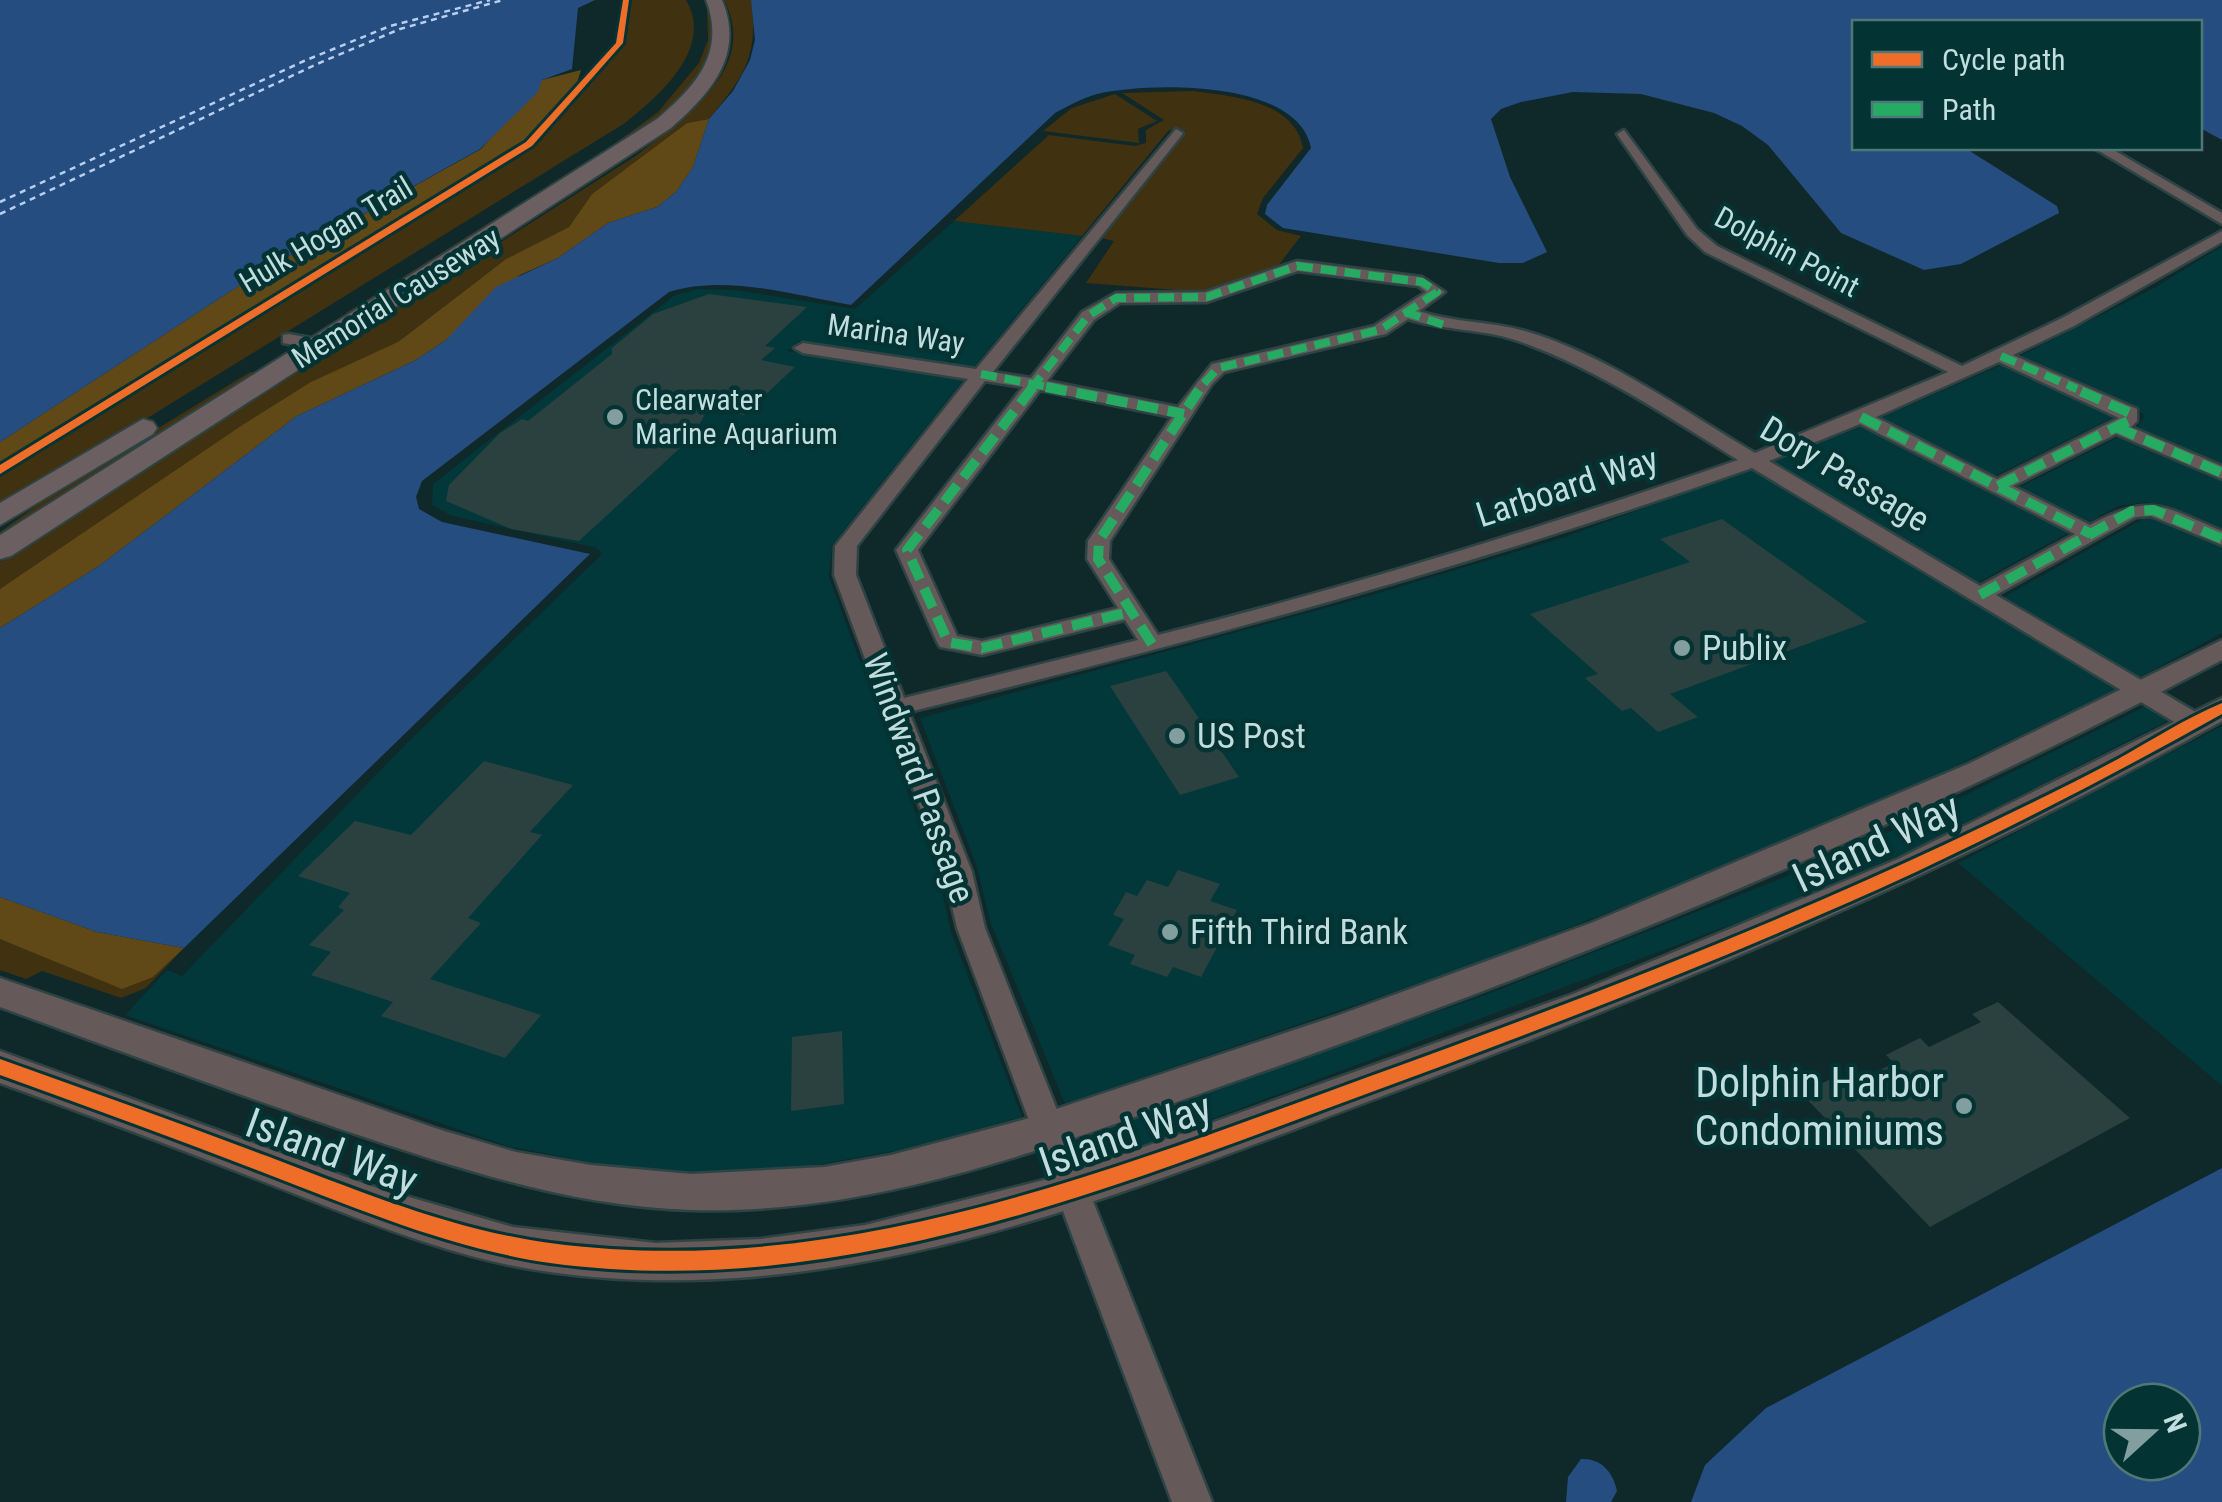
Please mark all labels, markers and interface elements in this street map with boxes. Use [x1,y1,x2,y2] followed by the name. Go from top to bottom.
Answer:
[1852,20,2202,150] legend
[1942,42,2066,77] text: Cycle path
[1942,92,1996,127] text: Path
[233,169,418,300] street label: Hulk Hogan Trail
[1709,199,1865,304] street label: Dolphin Point
[285,220,506,376] street label: Memorial Causeway
[825,307,967,360] street label: Marina Way
[635,382,838,451] place label: Clearwater Marine Aquarium
[604,406,626,428] marker: Clearwater Marine Aquarium
[1753,408,1937,541] street label: Dory Passage
[1471,439,1663,536] street label: Larboard Way
[1702,628,1787,669] place label: Publix
[1671,637,1693,659] marker: Publix
[854,648,983,909] street label: Windward Passage
[1197,716,1306,757] place label: US Post
[1166,725,1188,747] marker: US Post
[1785,782,1968,902] street label: Island Way
[1190,912,1408,953] place label: Fifth Third Bank
[1159,921,1181,943] marker: Fifth Third Bank
[1695,1058,1944,1155] place label: Dolphin Harbor Condominiums
[1033,1082,1218,1187] street label: Island Way
[1953,1095,1975,1117] marker: Dolphin Harbor Condominiums
[239,1098,424,1205] street label: Island Way
[2102,1382,2202,1482] north arrow
[2156,1409,2193,1437] text: N

